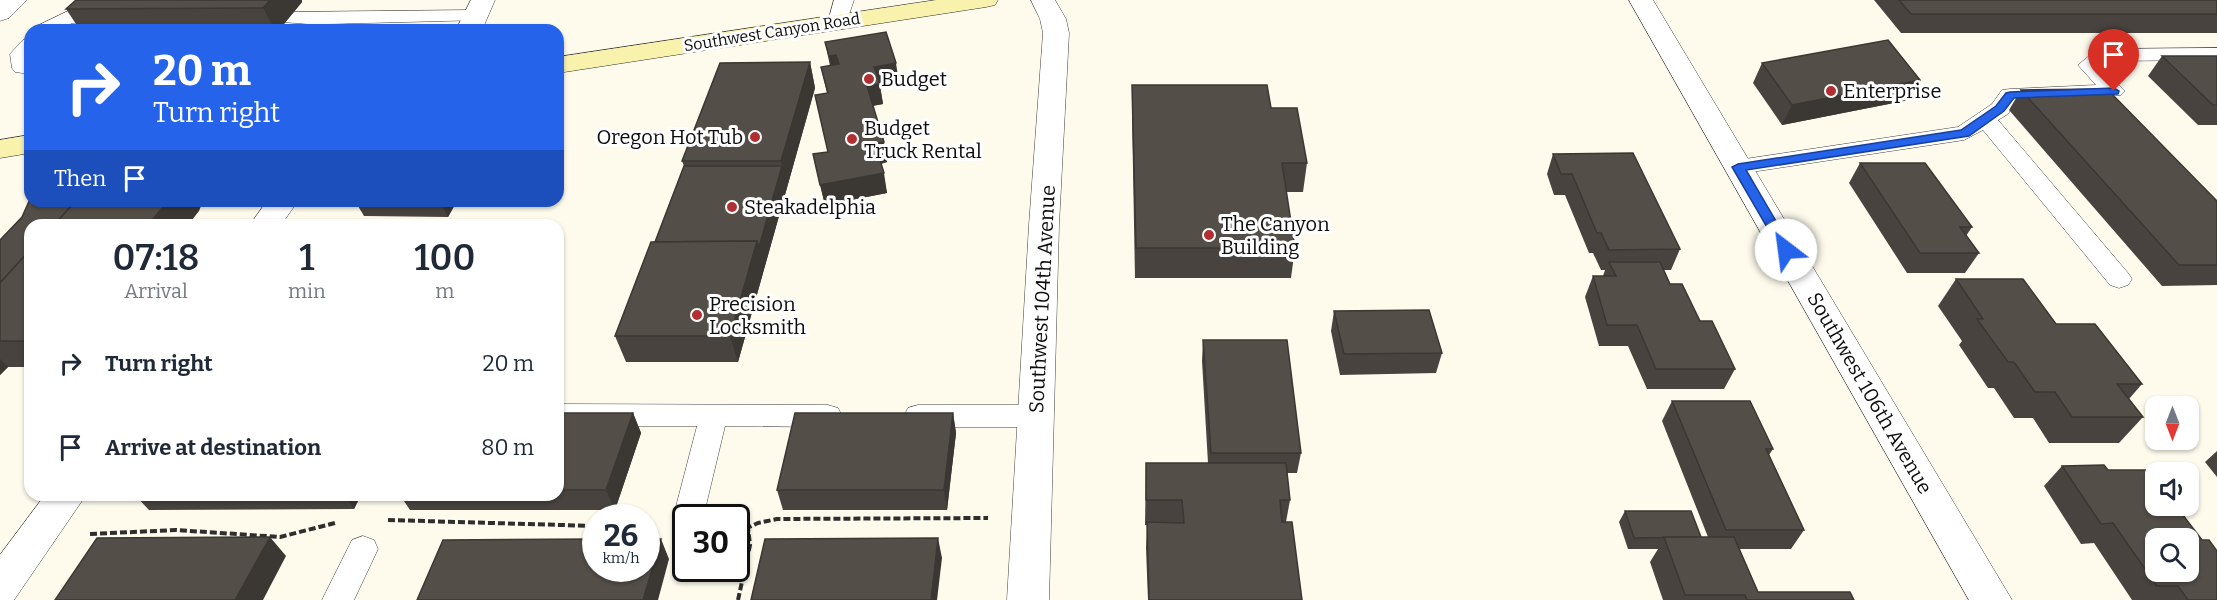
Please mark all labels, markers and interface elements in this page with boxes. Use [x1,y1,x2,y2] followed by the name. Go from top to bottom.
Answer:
[682,9,862,55] street label: Southwest Canyon Road
[2088,29,2139,91] pin
[2097,38,2130,71] icon: arrive
[153,46,251,96] text: 20 m
[54,48,132,126] icon: right
[881,67,947,91] place label: Budget
[862,72,876,86] marker: Budget
[1843,79,1941,103] place label: Enterprise
[1824,84,1838,98] marker: Enterprise
[153,97,280,129] text: Turn right
[864,116,982,163] place label: Budget Truck Rental
[596,125,743,149] place label: Oregon Hot Tub
[748,130,762,144] marker: Oregon Hot Tub
[845,132,859,146] marker: Budget Truck Rental
[118,162,151,195] icon: arrive
[54,165,106,192] text: Then
[1024,184,1060,414] street label: Southwest 104th Avenue
[744,195,876,219] place label: Steakadelphia
[725,200,739,214] marker: Steakadelphia
[1221,212,1330,259] place label: The Canyon Building
[1754,218,1818,282] position arrow
[1202,228,1216,242] marker: The Canyon Building
[113,236,199,280] text: 07:18
[299,236,315,280] text: 1
[414,236,475,280] text: 100
[124,279,188,303] text: Arrival
[288,279,326,303] text: min
[435,279,454,303] text: m
[1802,288,1938,498] street label: Southwest 106th Avenue
[709,292,807,339] place label: Precision Locksmith
[690,308,704,322] marker: Precision Locksmith
[54,347,87,380] icon: right
[105,350,213,377] text: Turn right
[483,350,534,377] text: 20 m
[2145,396,2199,450] north arrow
[2145,396,2199,582] map controls
[54,431,87,464] icon: arrive
[105,434,321,461] text: Arrive at destination
[481,434,534,461] text: 80 m
[2145,462,2199,516] button: sound
[672,504,750,582] speed limit sign: 30
[604,518,638,554] text: 26
[2145,528,2199,582] button: search
[602,549,640,567] text: km/h

